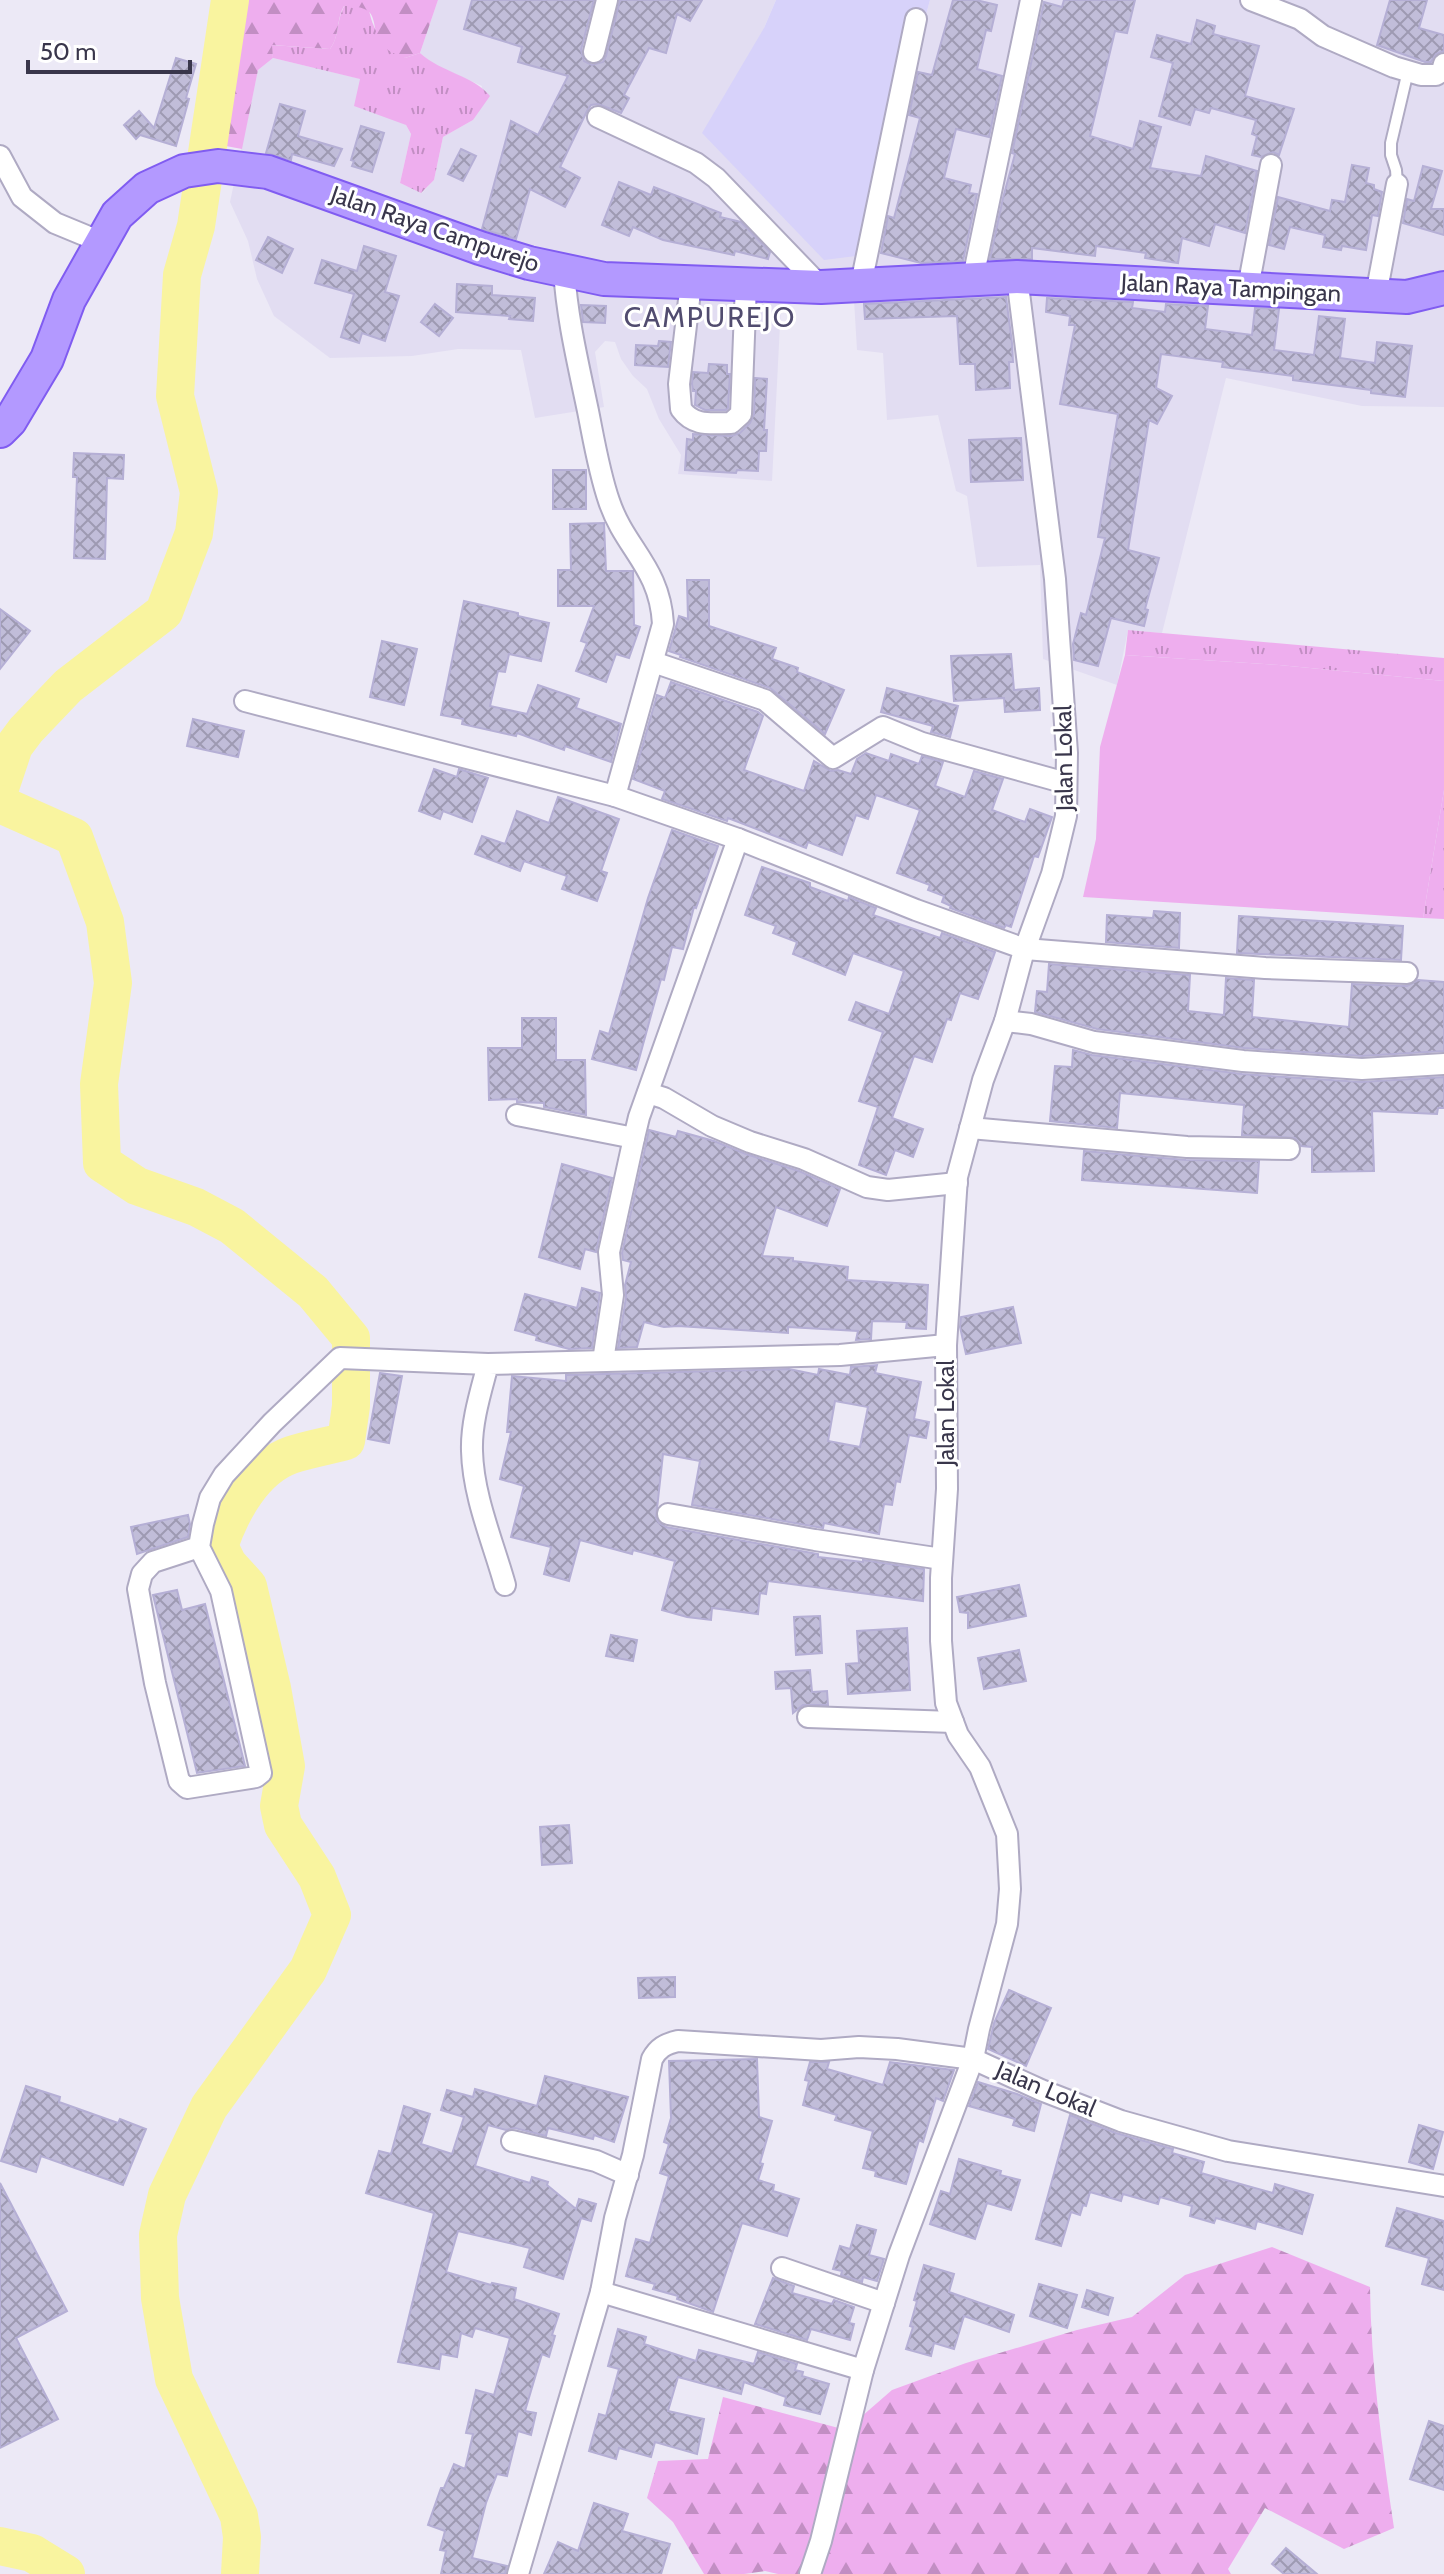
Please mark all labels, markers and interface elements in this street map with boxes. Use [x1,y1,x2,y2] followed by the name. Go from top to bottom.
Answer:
[28,24,190,74] scale bar
[40,37,96,66] text: 50 m
[326,179,543,278] street label: Jalan Raya Campurejo
[1119,267,1342,308] street label: Jalan Raya Tampingan
[624,300,796,334] district label: CAMPUREJO
[1048,704,1079,812] street label: Jalan Lokal
[931,1360,960,1467] street label: Jalan Lokal
[991,2054,1101,2123] street label: Jalan Lokal

